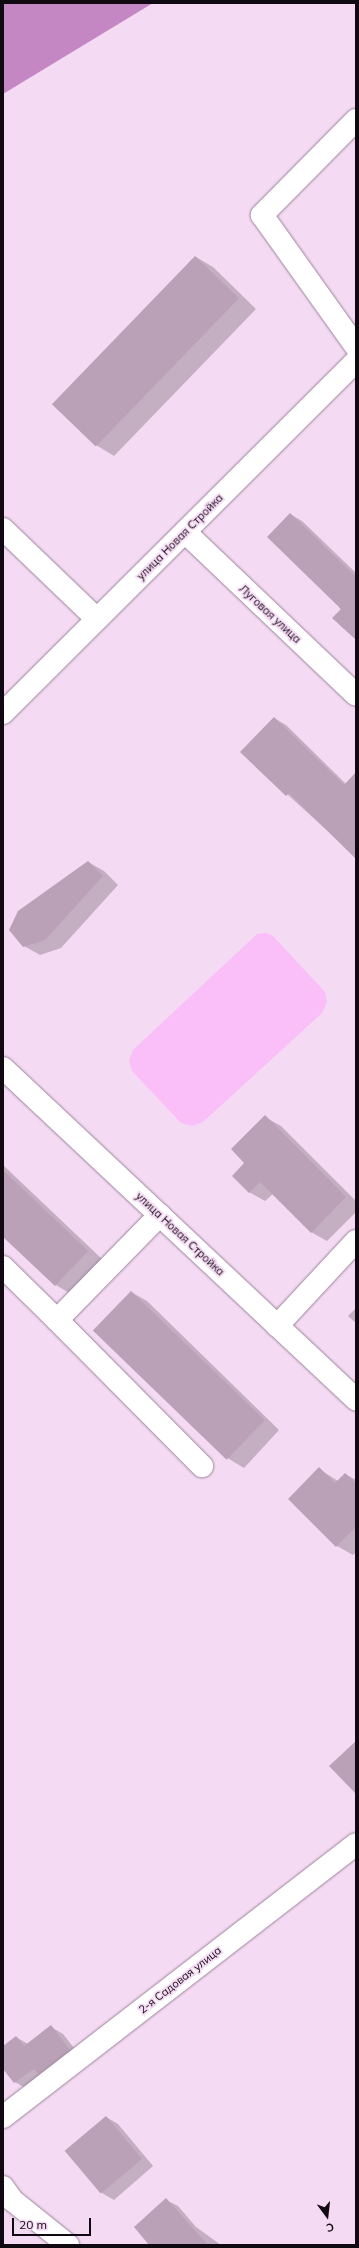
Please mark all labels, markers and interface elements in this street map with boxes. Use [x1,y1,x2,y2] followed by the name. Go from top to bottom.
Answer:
[134,491,226,583] street label: улица Новая Стройка
[236,582,304,646] street label: Луговая улица
[133,1190,227,1278] street label: улица Новая Стройка
[136,1944,224,2016] street label: 2-я Садовая улица
[307,2196,347,2236] north arrow
[14,2210,93,2236] scale bar
[19,2217,47,2232] text: 20 m
[325,2220,336,2235] text: С

